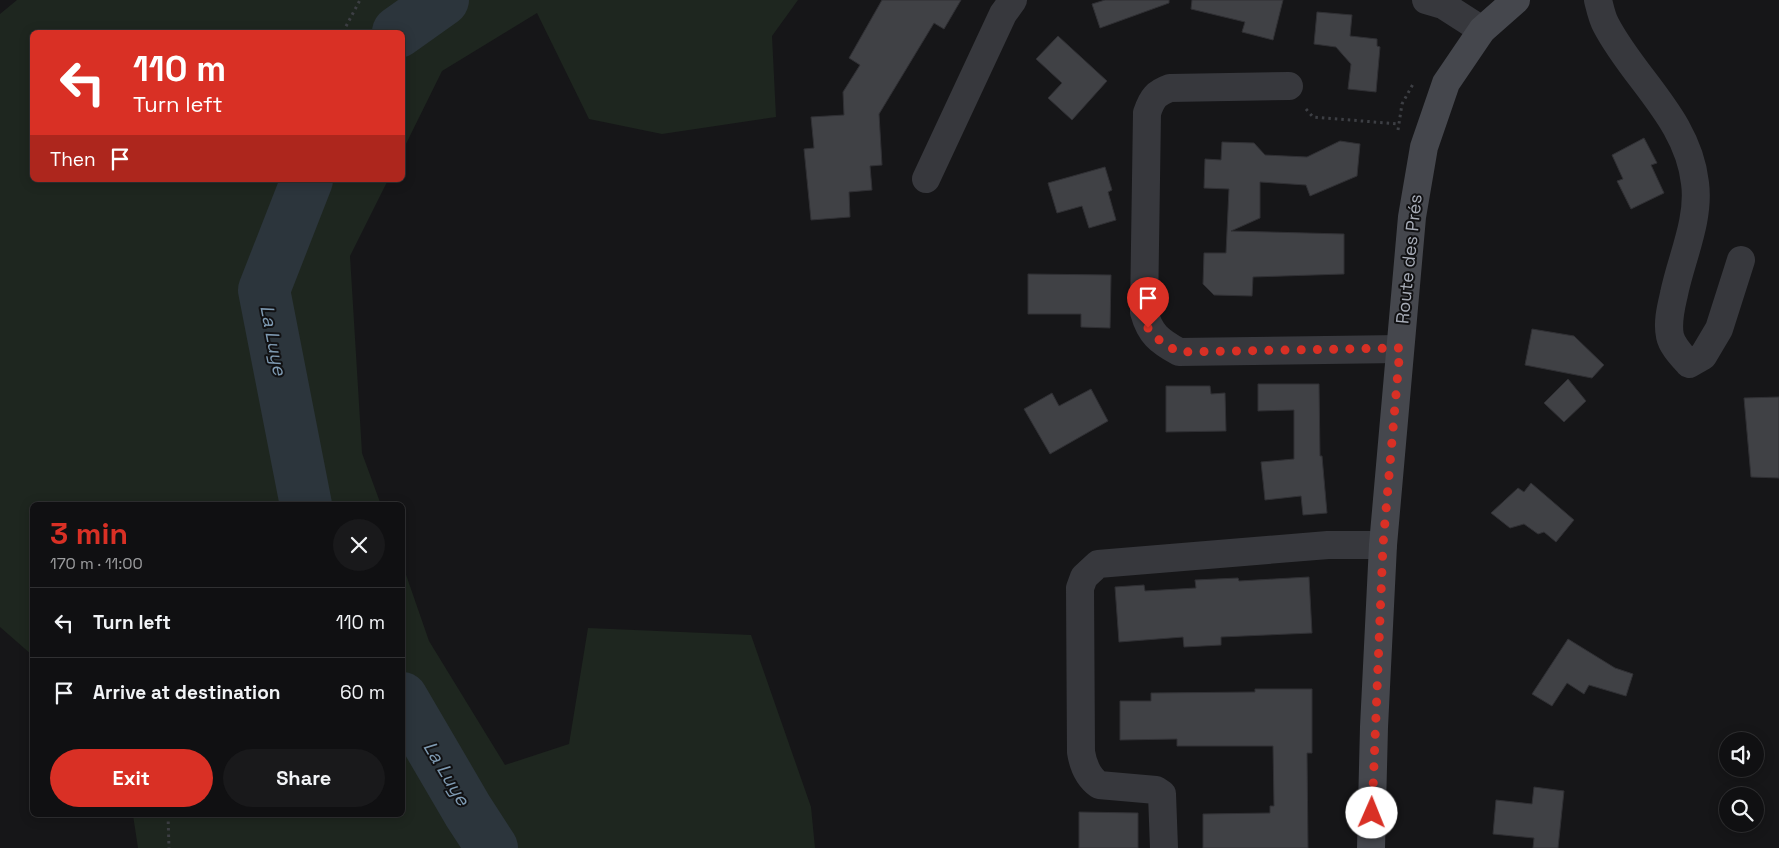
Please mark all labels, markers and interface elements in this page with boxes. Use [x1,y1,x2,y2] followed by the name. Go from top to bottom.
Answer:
[133,47,226,91] text: 110 m
[50,50,115,115] icon: left
[133,90,223,118] text: Turn left
[106,145,134,173] icon: arrive
[50,147,96,172] text: Then
[1390,193,1427,325] street label: Route des Prés
[1127,277,1169,328] pin
[1134,284,1162,312] icon: arrive
[254,303,293,378] water label: La Luye
[50,514,128,553] text: 3 min
[333,519,385,571] button: close
[50,553,143,574] text: 170 m · 11:00
[50,609,78,637] icon: left
[93,610,171,635] text: Turn left
[336,610,385,635] text: 110 m
[50,679,78,707] icon: arrive
[93,680,281,705] text: Arrive at destination
[340,680,385,705] text: 60 m
[1719,732,1764,832] map controls
[1719,732,1764,777] button: sound
[418,736,476,811] water label: La Luye
[50,749,213,807] button: Exit
[223,749,385,807] button: Share
[1345,786,1397,838] position arrow
[1719,787,1764,832] button: search

